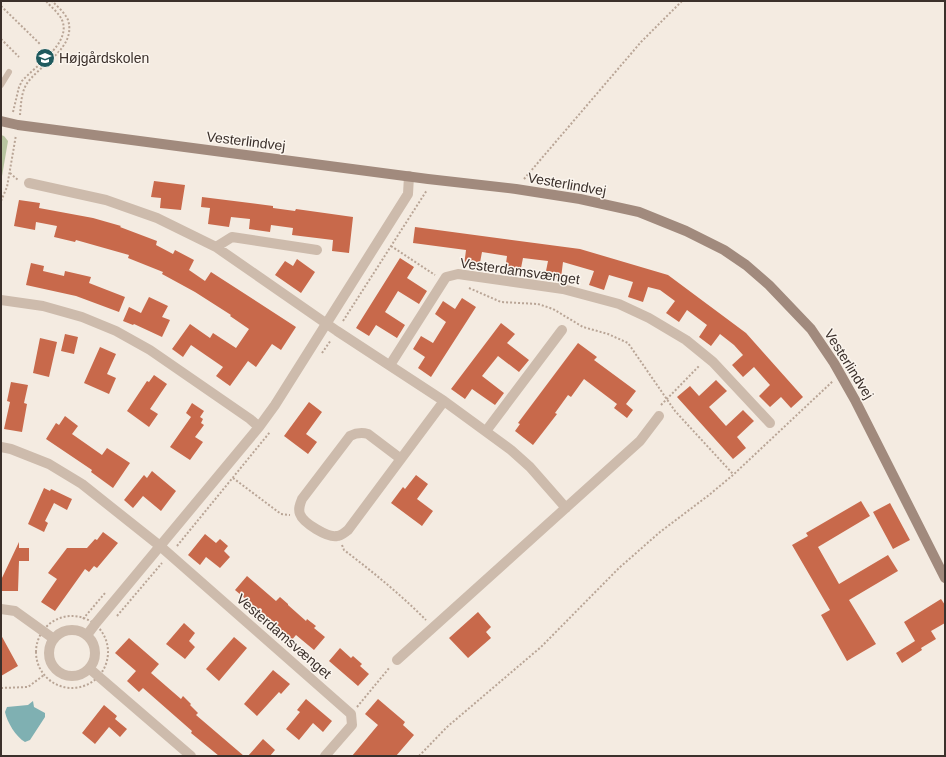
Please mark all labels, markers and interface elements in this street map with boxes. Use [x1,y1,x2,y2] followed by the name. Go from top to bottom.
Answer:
[34,47,56,69] school or university icon: Højgårdskolen
[59,50,149,66] place label: Højgårdskolen
[206,128,286,154] street label: Vesterlindvej
[527,169,607,199] street label: Vesterlindvej
[459,255,581,287] street label: Vesterdamsvænget
[821,326,877,402] street label: Vesterlindvej
[233,590,335,682] street label: Vesterdamsvænget

